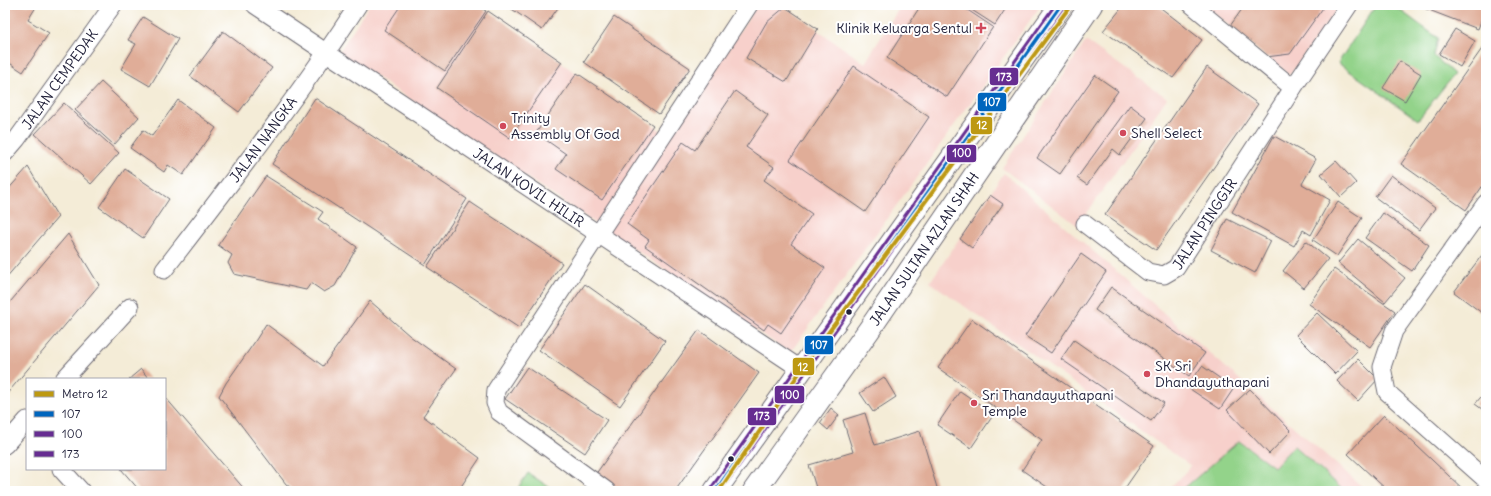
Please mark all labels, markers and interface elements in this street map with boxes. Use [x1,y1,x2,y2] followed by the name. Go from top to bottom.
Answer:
[836,19,972,37] place label: Klinik Keluarga Sentul
[975,22,987,34] marker: Klinik Keluarga Sentul
[18,25,102,133] street label: JALAN CEMPEDAK
[989,67,1019,86] line badge: 173
[996,70,1012,84] text: 173
[977,92,1007,112] line badge: 107
[226,93,301,186] street label: JALAN NANGKA
[984,95,1001,109] text: 107
[511,109,620,143] place label: Trinity Assembly Of God
[970,116,993,135] line badge: 12
[977,118,987,132] text: 12
[498,121,508,131] marker: Trinity Assembly Of God
[1131,124,1202,142] place label: Shell Select
[1118,128,1128,138] marker: Shell Select
[470,144,588,231] street label: JALAN KOVIL HILIR
[946,144,977,163] line badge: 100
[953,146,971,160] text: 100
[866,169,983,329] street label: JALAN SULTAN AZLAN SHAH
[1168,175,1241,273] street label: JALAN PINGGIR
[844,307,854,317] unlabelled marker
[804,335,834,355] line badge: 107
[811,338,828,352] text: 107
[792,357,815,376] line badge: 12
[1155,357,1269,391] place label: SK Sri Dhandayuthapani
[798,360,808,374] text: 12
[1142,369,1152,379] marker: SK Sri Dhandayuthapani
[26,378,166,470] legend
[774,385,805,404] line badge: 100
[62,386,108,401] text: Metro 12
[982,386,1114,420] place label: Sri Thandayuthapani Temple
[781,388,799,402] text: 100
[969,398,979,408] marker: Sri Thandayuthapani Temple
[62,406,80,421] text: 107
[747,407,777,426] line badge: 173
[754,409,770,423] text: 173
[62,426,83,441] text: 100
[62,446,80,461] text: 173
[726,454,736,464] unlabelled marker

